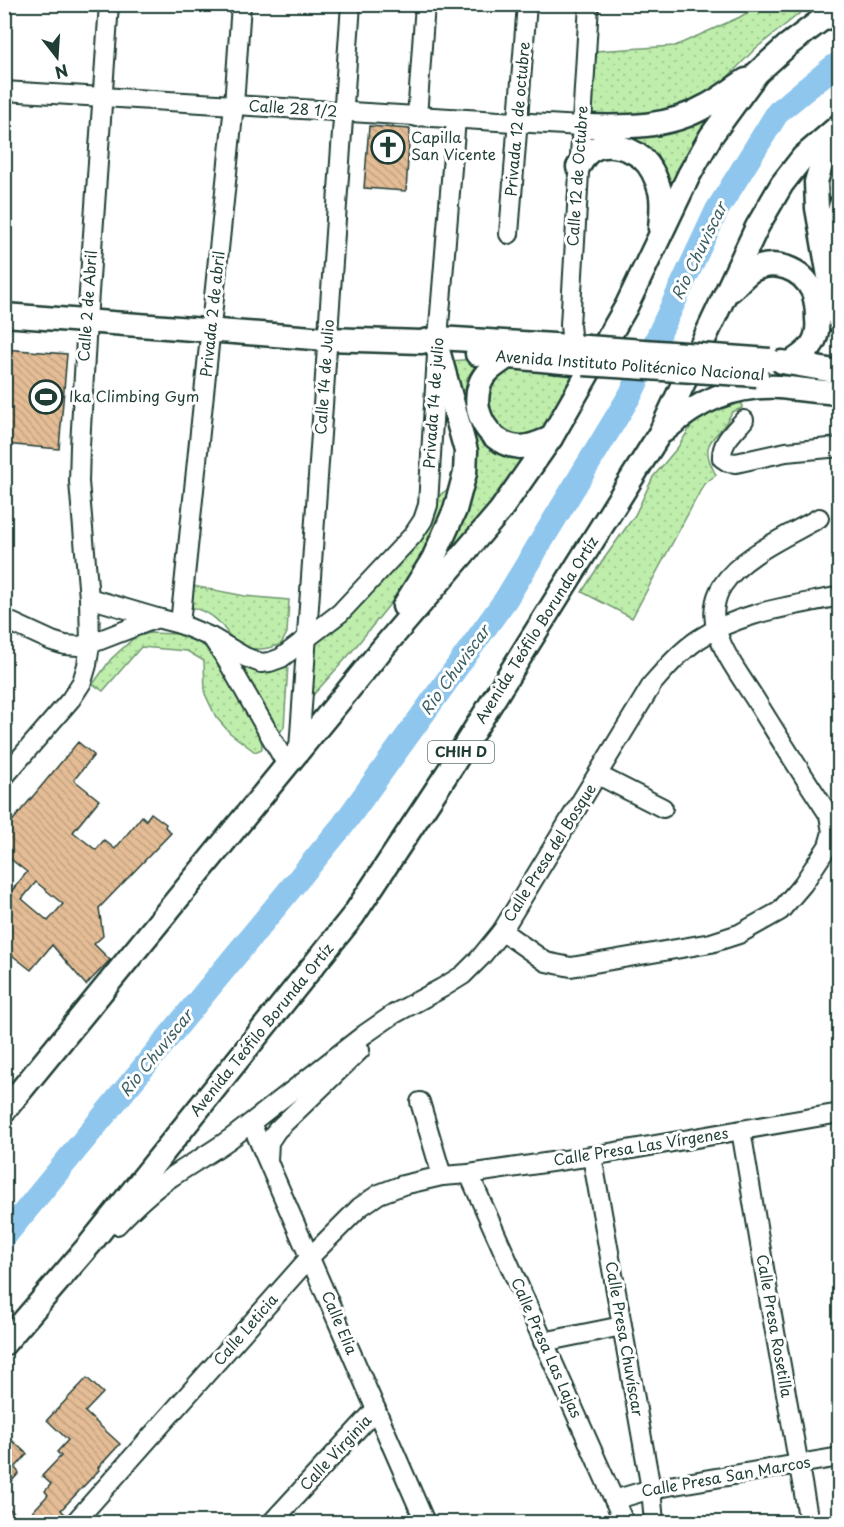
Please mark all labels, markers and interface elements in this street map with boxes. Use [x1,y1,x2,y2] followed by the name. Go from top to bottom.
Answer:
[27,27,87,87] north arrow
[498,40,535,197] street label: Privada 12 de octubre
[52,59,71,86] text: N
[248,93,338,122] street label: Calle 28 1/2
[560,105,593,247] street label: Calle 12 de Octubre
[411,125,496,165] place label: Capilla San Vicente
[370,129,406,165] church icon: Capilla San Vicente
[664,195,733,303] water label: Rio Chuviscar
[71,249,102,362] street label: Calle 2 de Abril
[193,250,230,378] street label: Privada 2 de abril
[308,318,339,435] street label: Calle 14 de Julio
[416,337,449,469] street label: Privada 14 de julio
[495,344,765,385] street label: Avenida Instituto Politécnico Nacional
[28,379,64,415] sports icon: Ika Climbing Gym
[69,384,199,407] place label: Ika Climbing Gym
[468,531,603,727] street label: Avenida Teófilo Borunda Ortíz
[413,617,497,719] water label: Rio Chuviscar
[428,741,494,763] road number: CHIH D
[497,779,601,926] street label: Calle Presa del Bosque
[184,937,338,1121] street label: Avenida Teófilo Borunda Ortíz
[113,1002,199,1101] water label: Rio Chuviscar
[552,1120,730,1171] street label: Calle Presa Las Vírgenes
[752,1252,799,1400] street label: Calle Presa Rosetilla
[601,1259,650,1418] street label: Calle Presa Chuvíscar
[506,1274,589,1421] street label: Calle Presa Las Lajas
[207,1287,283,1370] street label: Calle Leticia
[317,1287,364,1359] street label: Calle Elia
[294,1408,377,1495] street label: Calle Virginia
[639,1449,812,1502] street label: Calle Presa San Marcos

